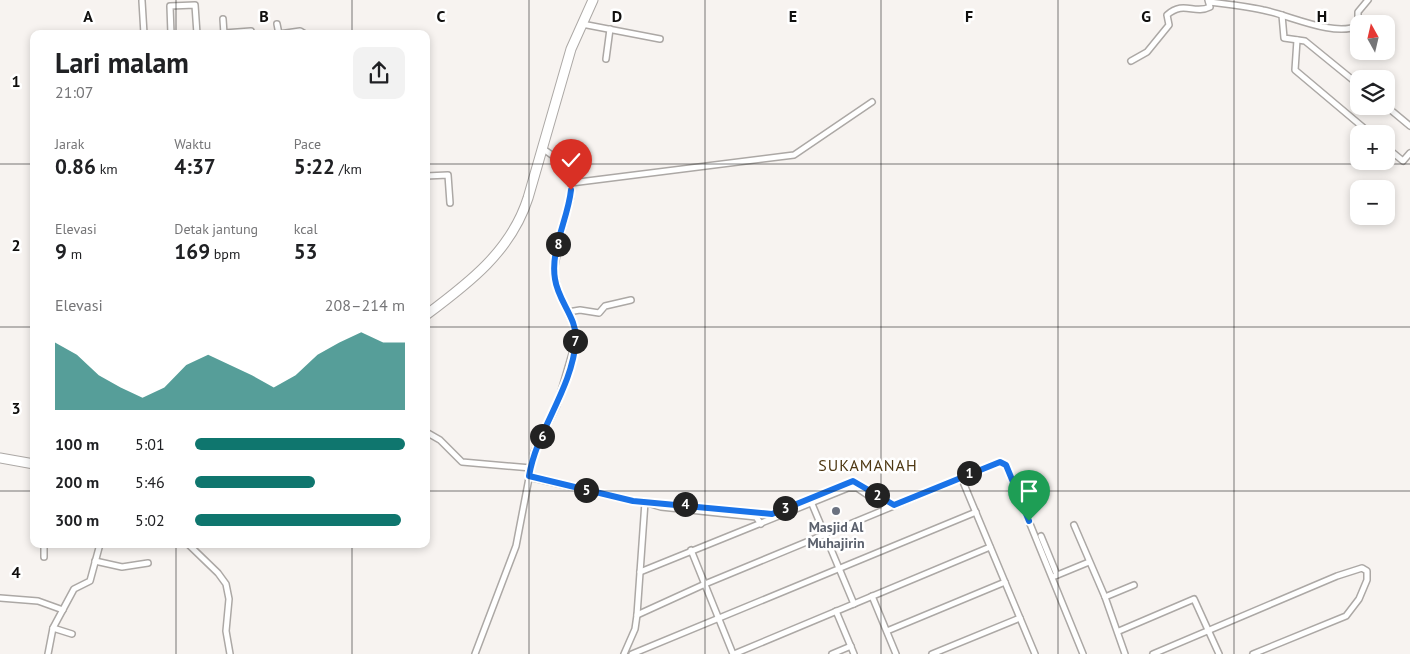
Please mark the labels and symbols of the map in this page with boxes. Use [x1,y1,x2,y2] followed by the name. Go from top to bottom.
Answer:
[83,6,93,26] text: A
[259,6,269,26] text: B
[437,6,446,26] text: C
[612,6,622,26] text: D
[789,6,797,26] text: E
[965,6,973,26] text: F
[1141,6,1151,26] text: G
[1317,6,1327,26] text: H
[1350,15,1395,60] north arrow
[11,71,21,91] text: 1
[550,139,592,190] pin
[546,232,570,256] pin: 8
[11,235,21,255] text: 2
[562,328,588,354] pin: 7
[11,398,21,418] text: 3
[530,424,554,448] pin: 6
[818,455,918,475] district label: SUKAMANAH
[956,460,982,486] pin: 1
[1008,470,1050,521] pin
[574,478,598,502] pin: 5
[864,482,890,508] pin: 2
[672,492,698,516] pin: 4
[772,496,798,520] pin: 3
[830,505,842,517] marker: Masjid Al Muhajirin
[807,518,865,552] place label: Masjid Al Muhajirin
[11,562,21,582] text: 4

